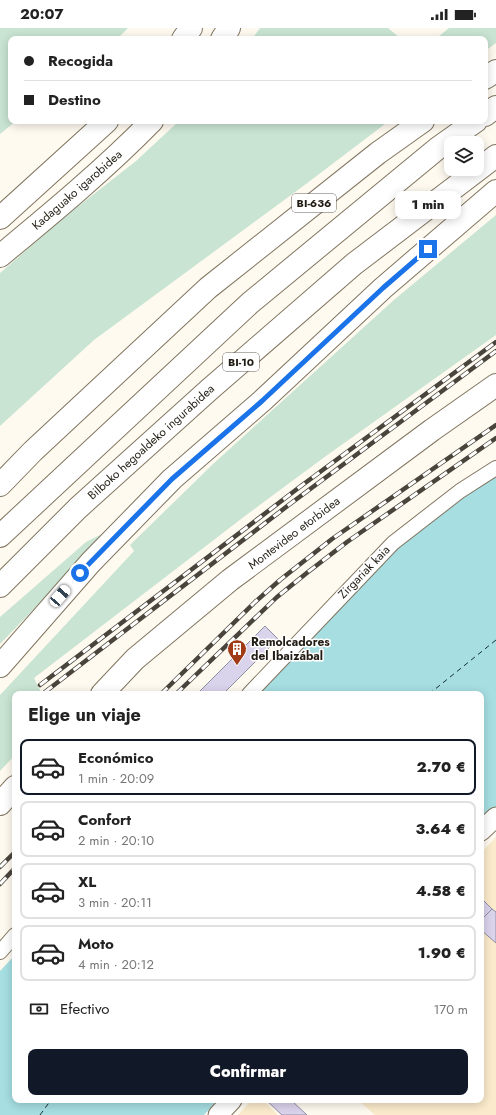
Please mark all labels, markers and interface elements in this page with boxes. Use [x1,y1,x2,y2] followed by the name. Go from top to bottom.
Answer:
[20,3,64,25] text: 20:07
[48,50,113,72] text: Recogida
[48,89,101,111] text: Destino
[444,136,484,176] map controls
[444,136,484,176] button: layers
[28,146,126,234] street label: Kadaguako igarobidea
[395,191,461,219] callout: 1 min
[292,194,336,212] road number: BI-636
[412,195,444,214] text: 1 min
[419,240,437,258] route end
[223,353,259,371] road number: BI-10
[84,380,219,504] street label: Bilboko hegoaldeko ingurabidea
[244,492,344,574] street label: Montevideo etorbidea
[334,541,394,603] street label: Zirgariak kaia
[71,564,89,582] route start
[48,583,72,609] car
[251,633,330,665] place label: Remolcadores del Ibaizábal
[226,638,248,666] building icon: Remolcadores del Ibaizábal
[28,702,141,728] text: Elige un viaje
[78,747,153,769] text: Económico
[30,749,66,785] icon: car
[417,756,466,778] text: 2.70 €
[78,769,154,788] text: 1 min · 20:09
[78,809,131,831] text: Confort
[30,811,66,847] icon: car
[416,818,466,840] text: 3.64 €
[78,831,154,850] text: 2 min · 20:10
[78,871,96,893] text: XL
[30,873,66,909] icon: car
[416,880,466,902] text: 4.58 €
[78,893,152,912] text: 3 min · 20:11
[78,933,114,955] text: Moto
[30,935,66,971] icon: car
[418,942,466,964] text: 1.90 €
[78,955,154,974] text: 4 min · 20:12
[28,998,50,1020] icon: cash
[60,998,110,1020] text: Efectivo
[433,1000,468,1019] text: 170 m
[28,1049,468,1095] button: Confirmar

